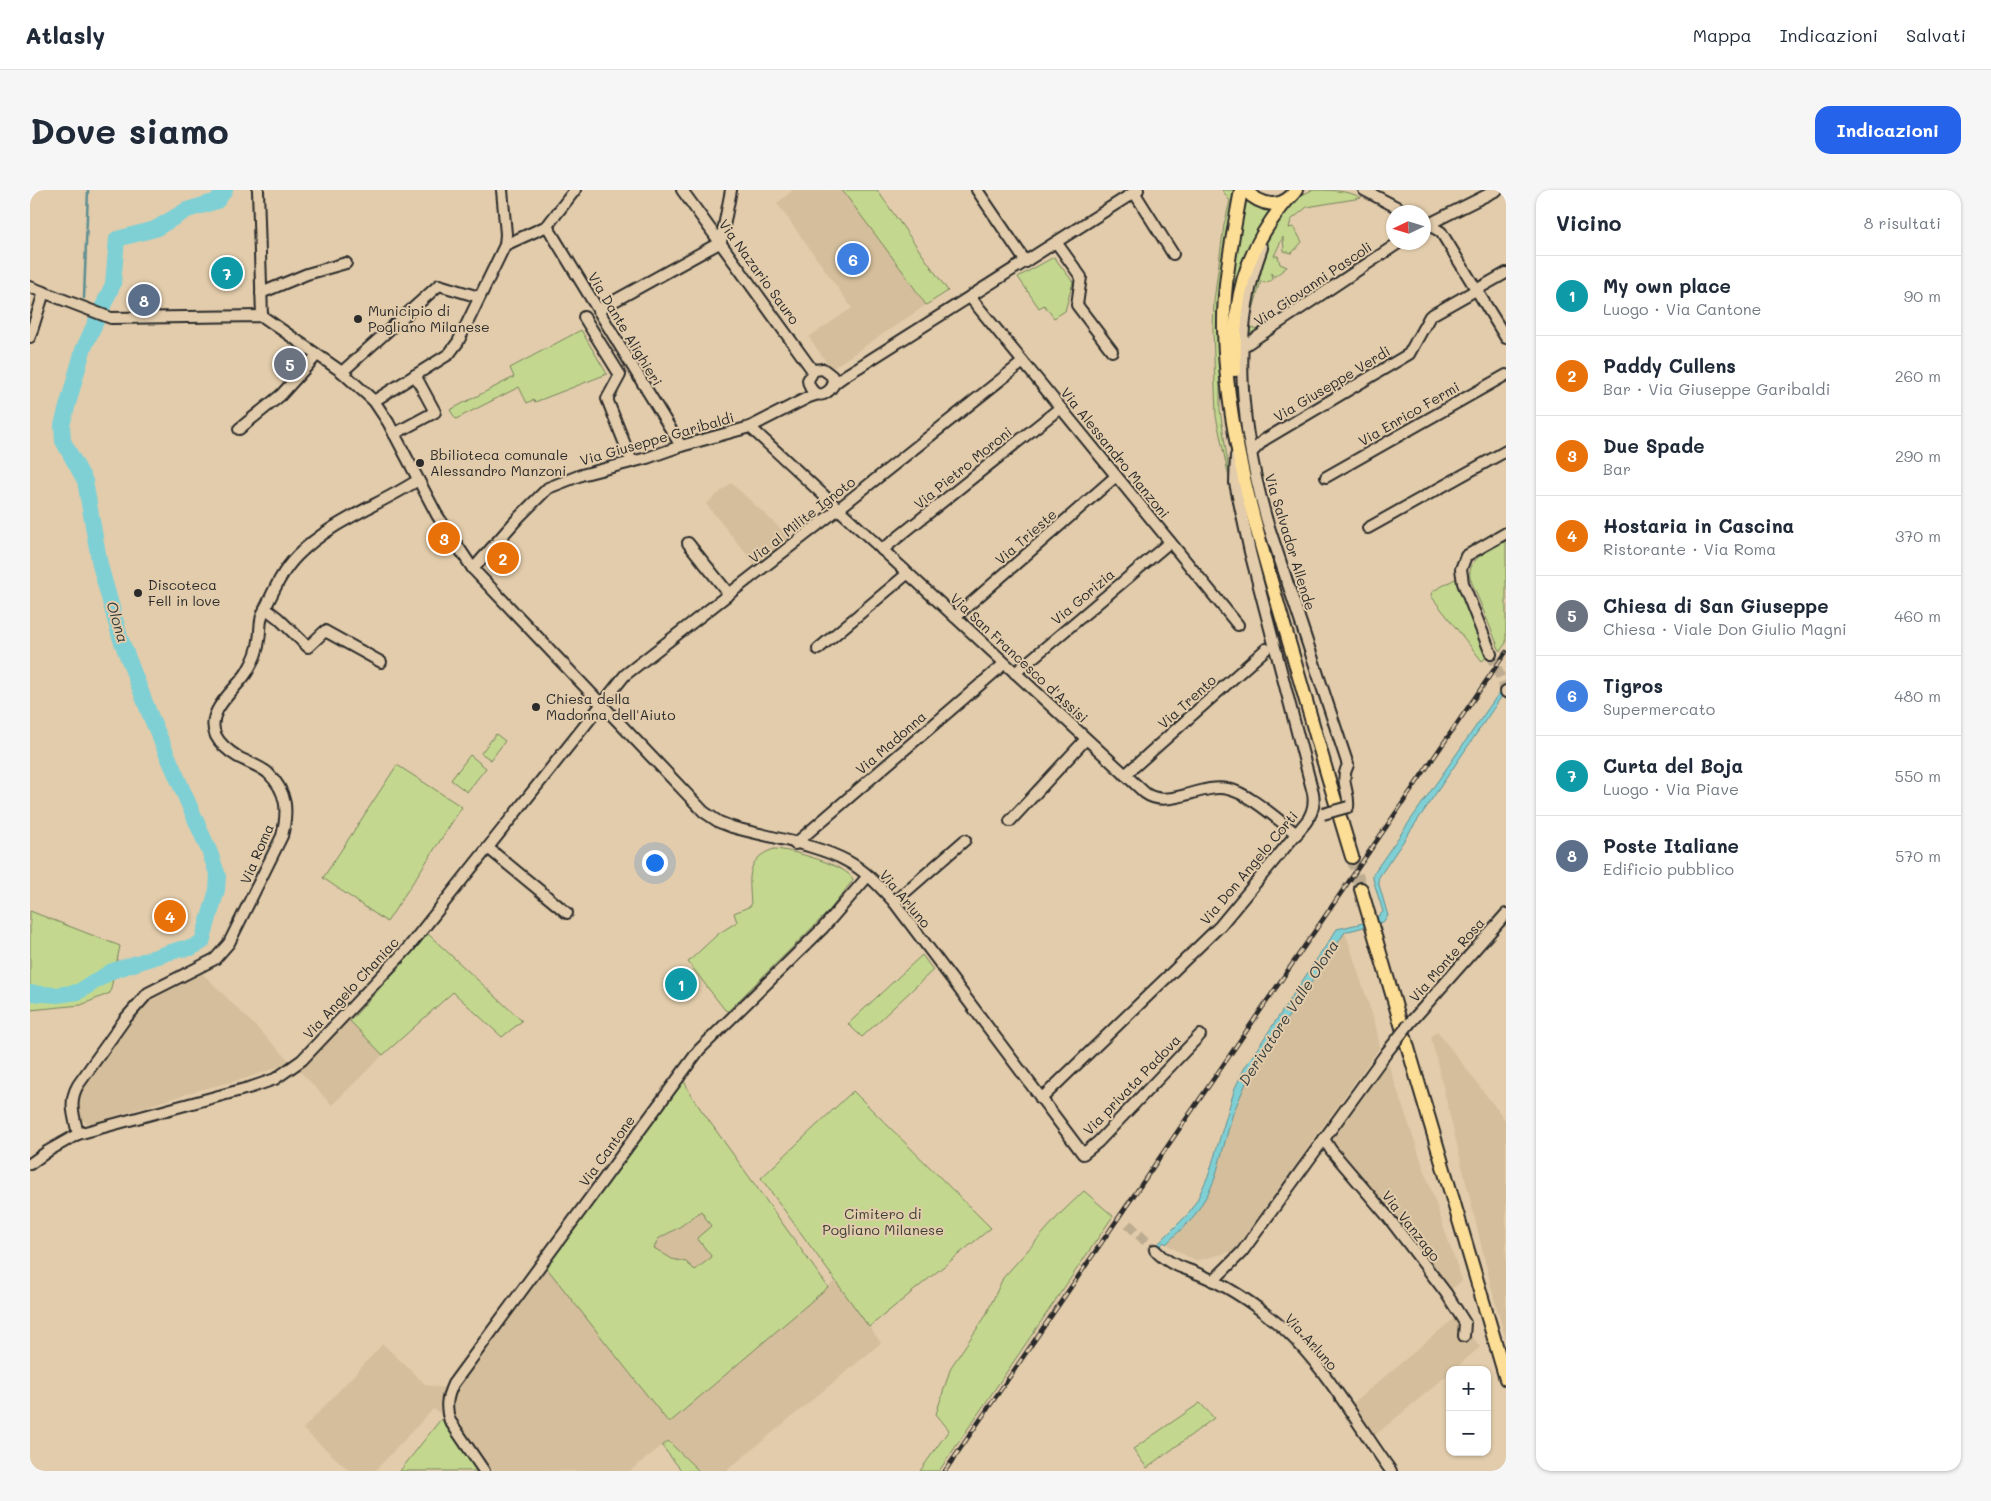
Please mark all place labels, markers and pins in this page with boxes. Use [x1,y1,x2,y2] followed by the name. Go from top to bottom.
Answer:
[837,240,869,278] pin: 6
[211,254,243,292] pin: 7
[128,281,160,319] pin: 8
[368,301,490,336] place label: Municipio di Pogliano Milanese
[352,313,364,325] marker: Municipio di Pogliano Milanese
[274,345,306,383] pin: 5
[430,445,568,480] place label: Bbilioteca comunale Alessandro Manzoni
[414,457,426,469] marker: Bbilioteca comunale Alessandro Manzoni
[428,519,460,557] pin: 3
[487,539,519,577] pin: 2
[148,575,220,610] place label: Discoteca Fell in love
[132,587,144,599] marker: Discoteca Fell in love
[546,689,676,724] place label: Chiesa della Madonna dell'Aiuto
[530,701,542,713] marker: Chiesa della Madonna dell'Aiuto
[154,897,186,935] pin: 4
[665,965,697,1003] pin: 1

